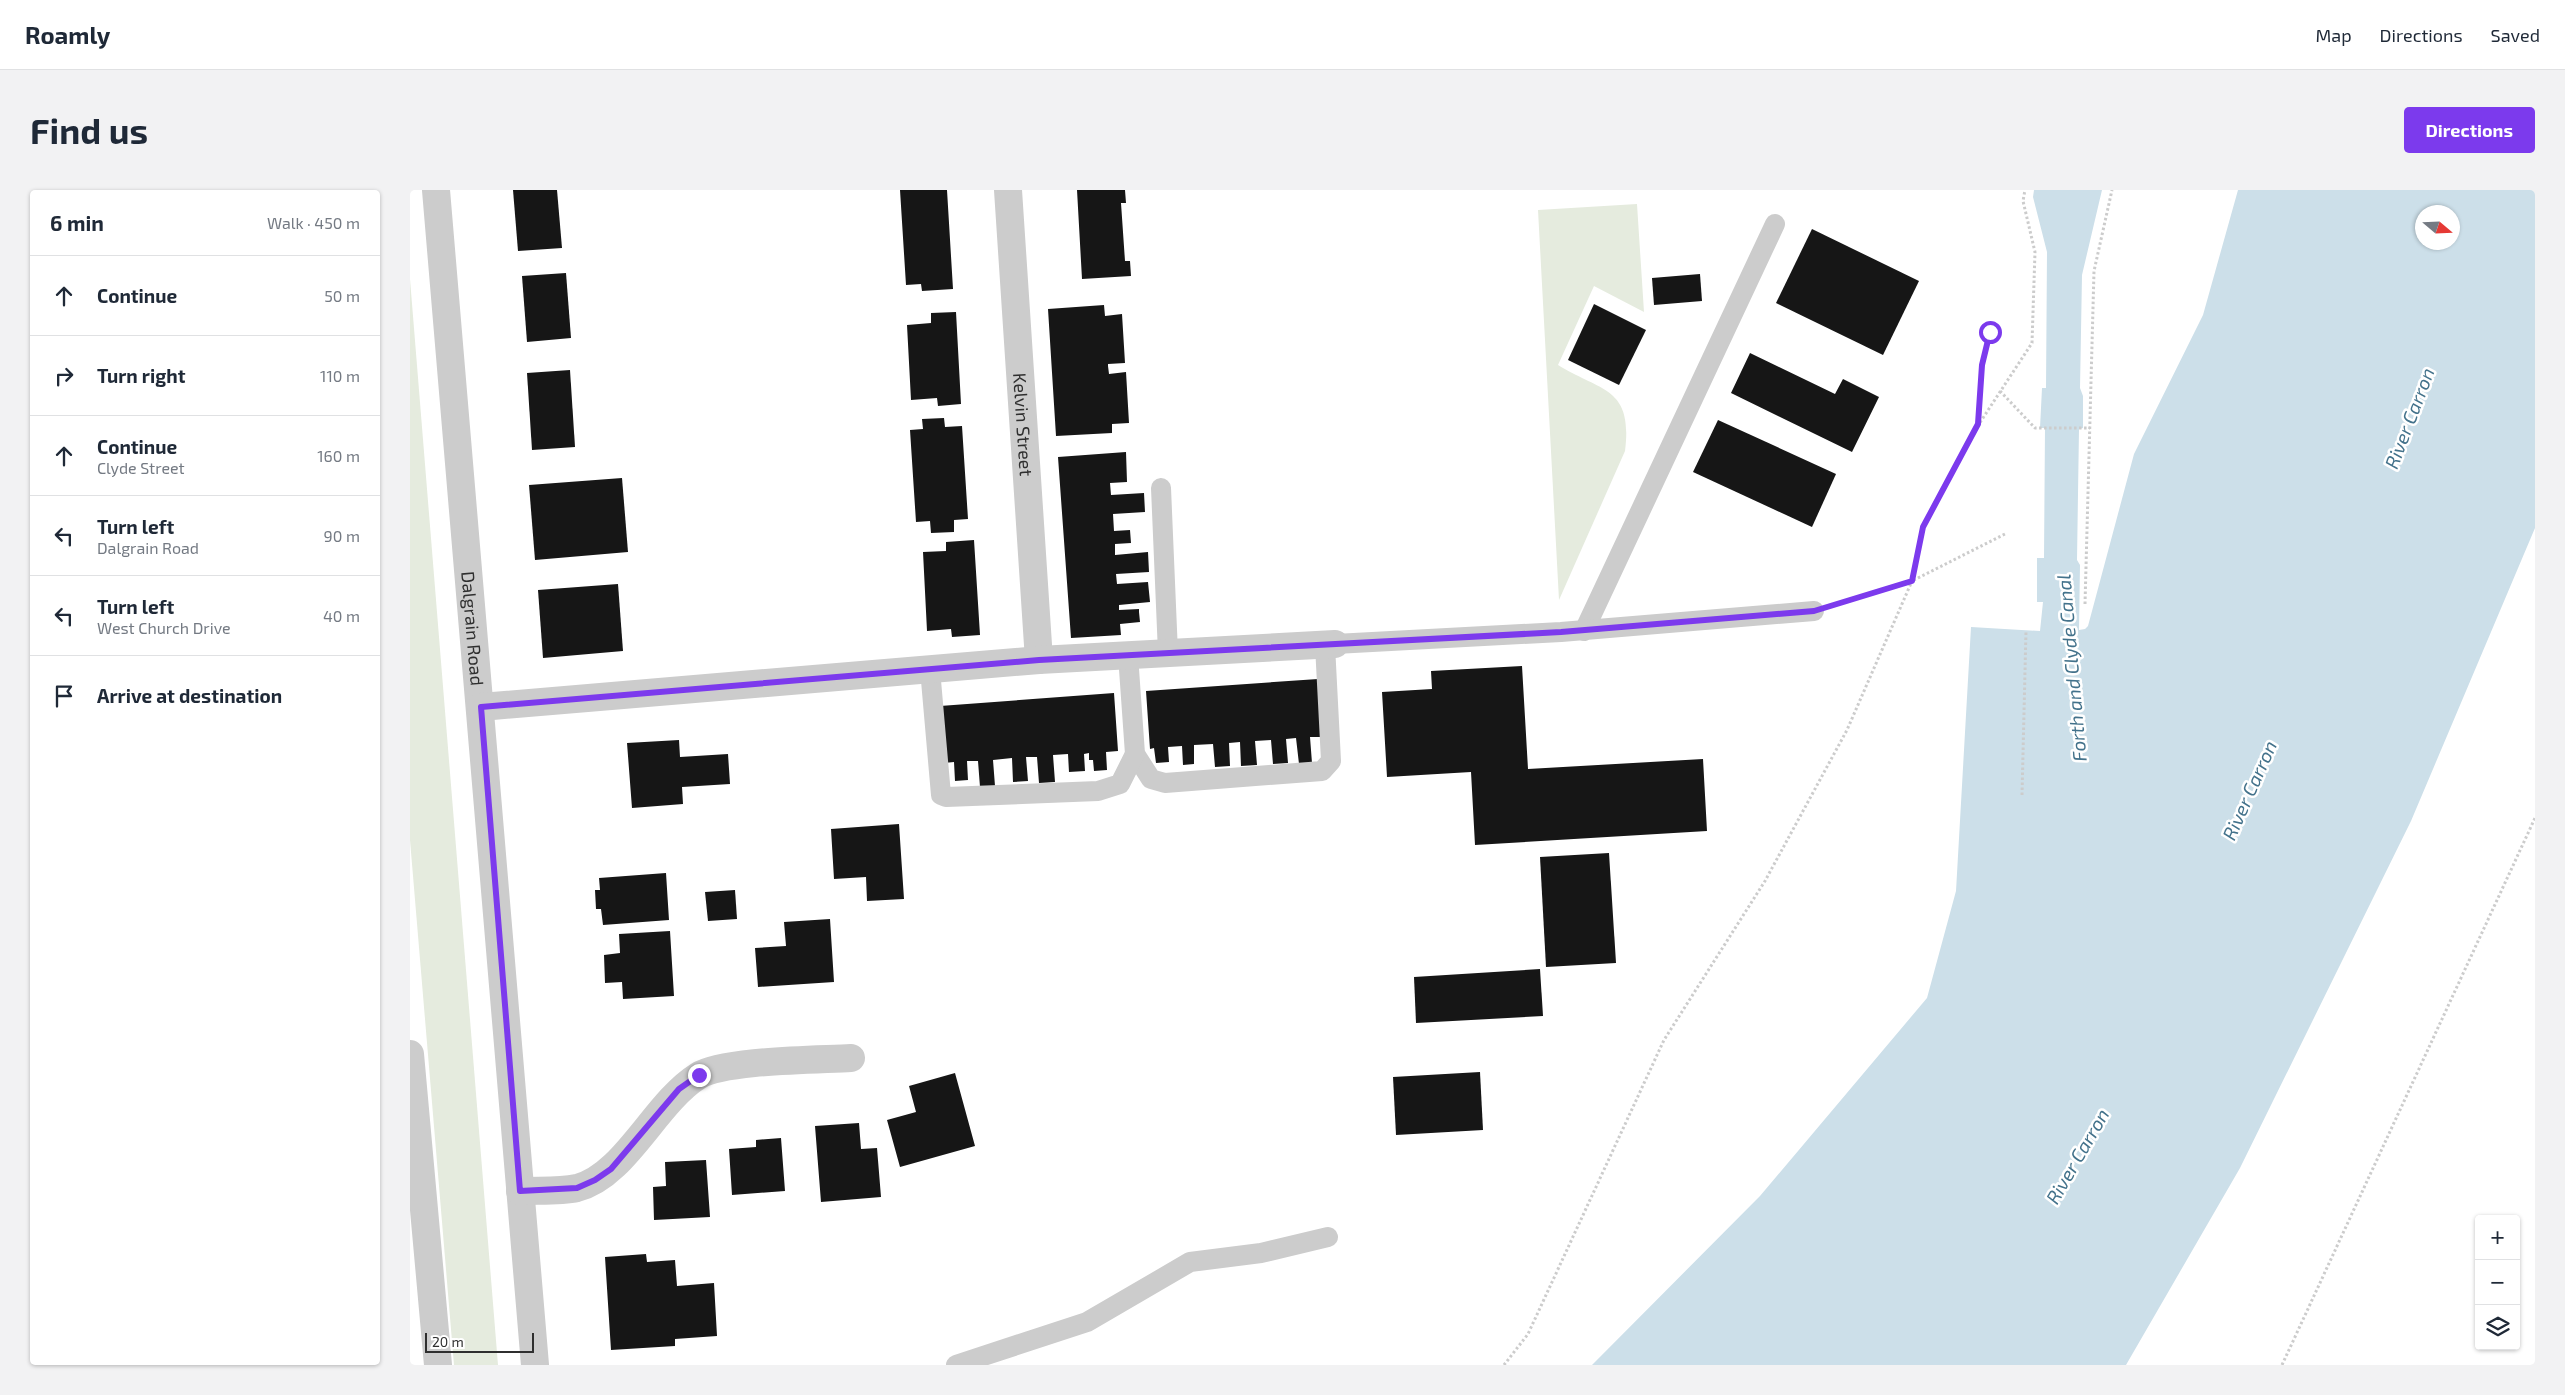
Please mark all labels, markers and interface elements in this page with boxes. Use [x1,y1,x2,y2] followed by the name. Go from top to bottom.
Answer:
[25,20,110,49] text: Roamly
[2315,24,2352,46] text: Map
[2380,24,2463,46] text: Directions
[2491,24,2540,46] text: Saved
[2404,107,2535,153] button: Directions
[30,109,148,151] text: Find us
[2415,205,2460,250] north arrow
[50,210,104,235] text: 6 min
[267,213,360,232] text: Walk · 450 m
[50,282,78,310] icon: ahead
[97,284,177,307] text: Continue
[324,286,360,305] text: 50 m
[1979,321,2002,344] route start
[50,362,78,390] icon: right
[97,364,185,387] text: Turn right
[2379,364,2439,472] water label: River Carron
[320,366,360,385] text: 110 m
[1009,372,1038,477] street label: Kelvin Street
[97,435,177,458] text: Continue
[50,442,78,470] icon: ahead
[317,446,360,465] text: 160 m
[97,458,185,477] text: Clyde Street
[97,515,174,538] text: Turn left
[50,522,78,550] icon: left
[324,526,360,545] text: 90 m
[97,538,199,557] text: Dalgrain Road
[457,570,489,687] street label: Dalgrain Road
[2051,573,2092,763] water label: Forth and Clyde Canal
[97,595,174,618] text: Turn left
[50,602,78,630] icon: left
[323,606,360,625] text: 40 m
[97,618,231,637] text: West Church Drive
[50,682,78,710] icon: arrive
[97,684,282,707] text: Arrive at destination
[2217,737,2281,843] water label: River Carron
[688,1064,711,1087] route end
[2040,1104,2114,1208] water label: River Carron
[2475,1215,2520,1350] map controls
[2475,1215,2520,1260] button: +
[2475,1260,2520,1305] button: −
[2475,1305,2520,1350] button: layers
[425,1330,534,1353] scale bar
[432,1333,464,1350] text: 20 m

